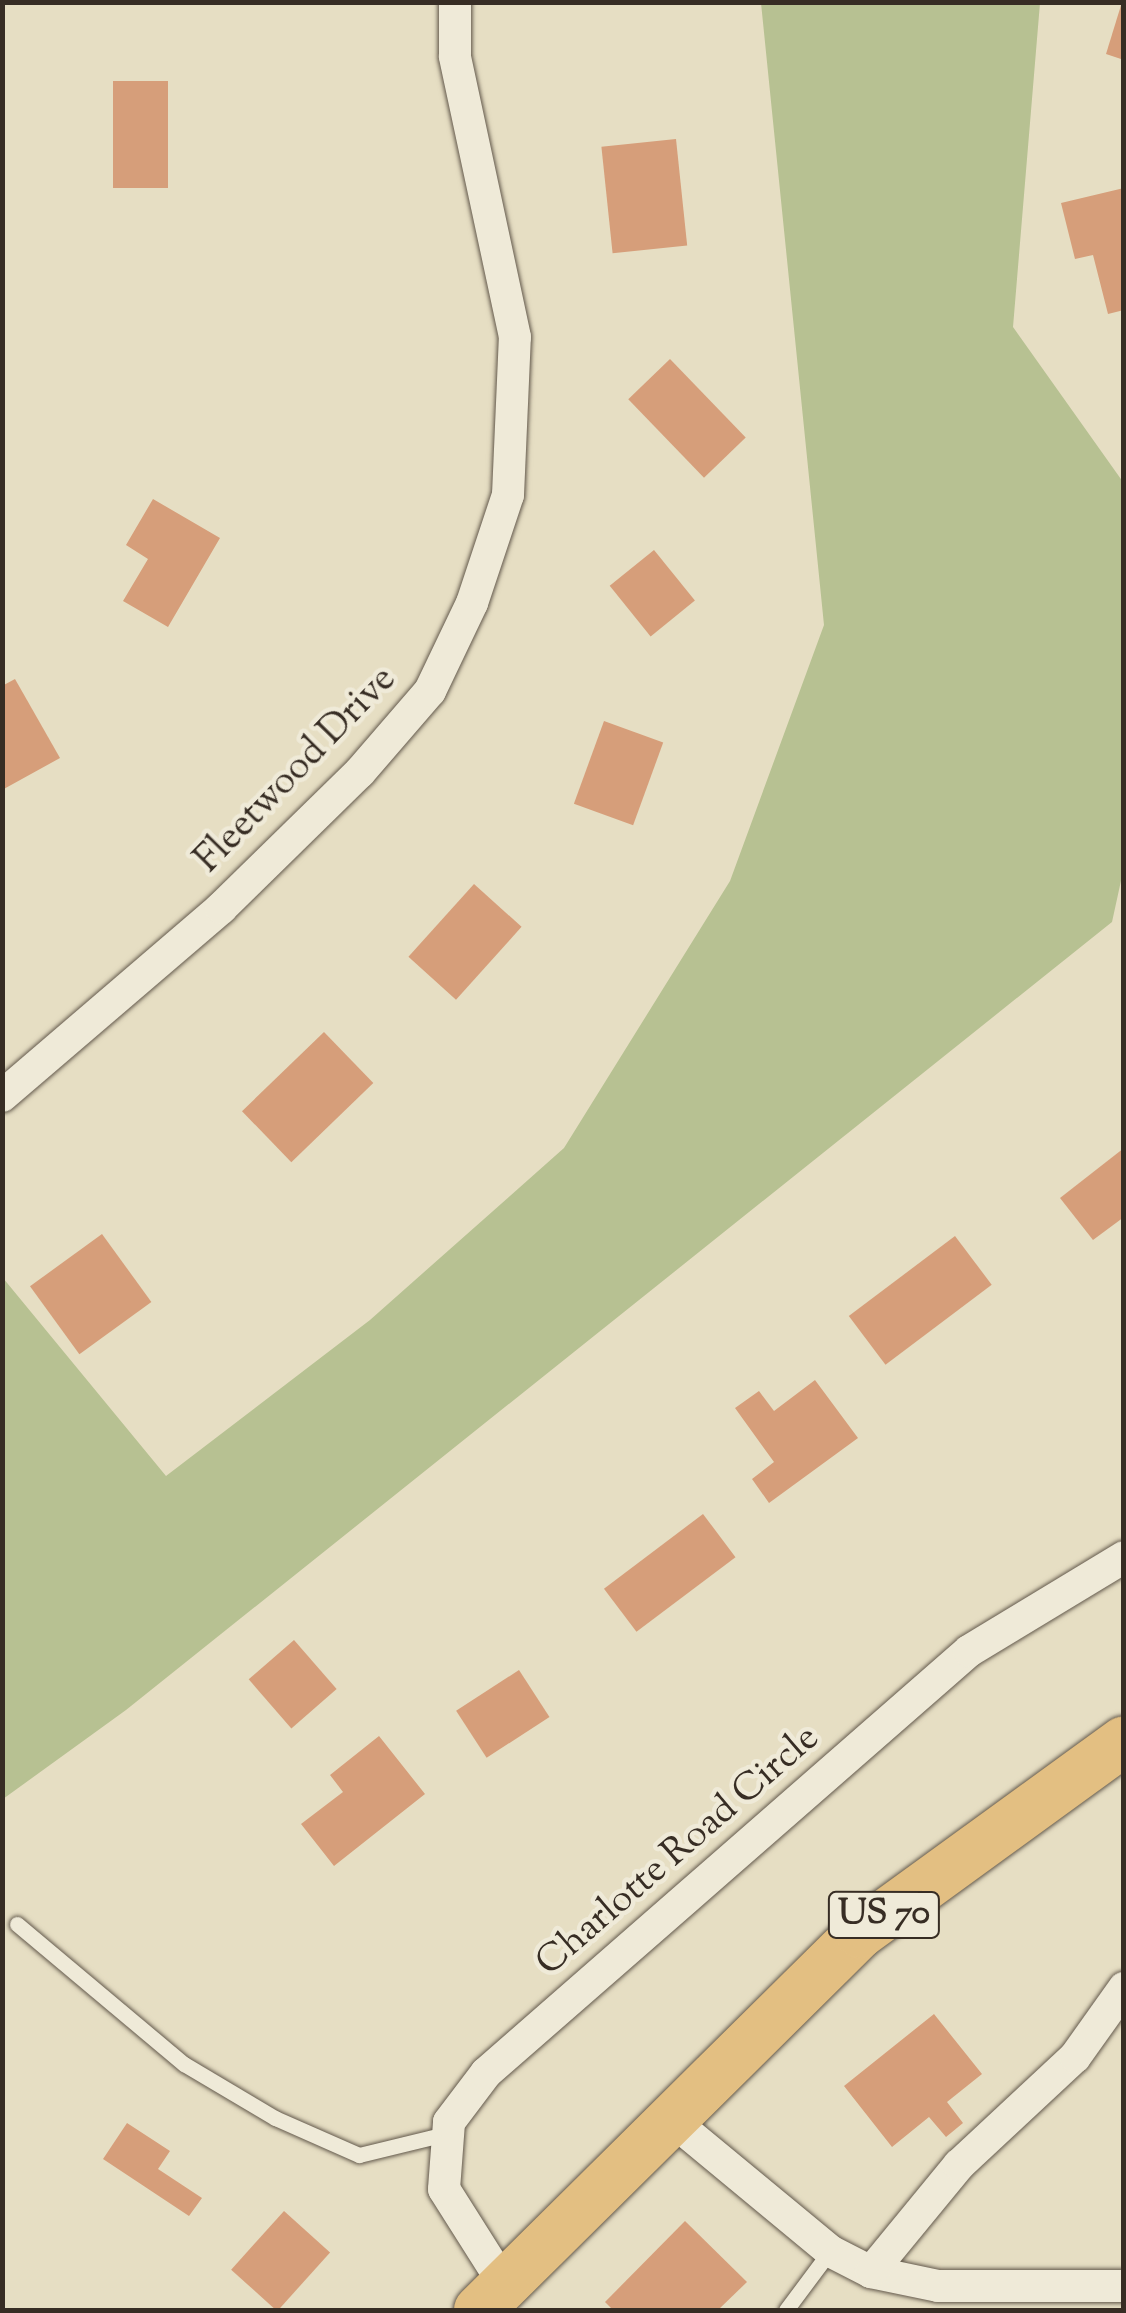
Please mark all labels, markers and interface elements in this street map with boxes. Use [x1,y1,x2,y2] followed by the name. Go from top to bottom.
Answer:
[187,658,407,884] street label: Fleetwood Drive
[528,1717,830,1987] street label: Charlotte Road Circle
[826,1885,942,1945] road number: US 70

